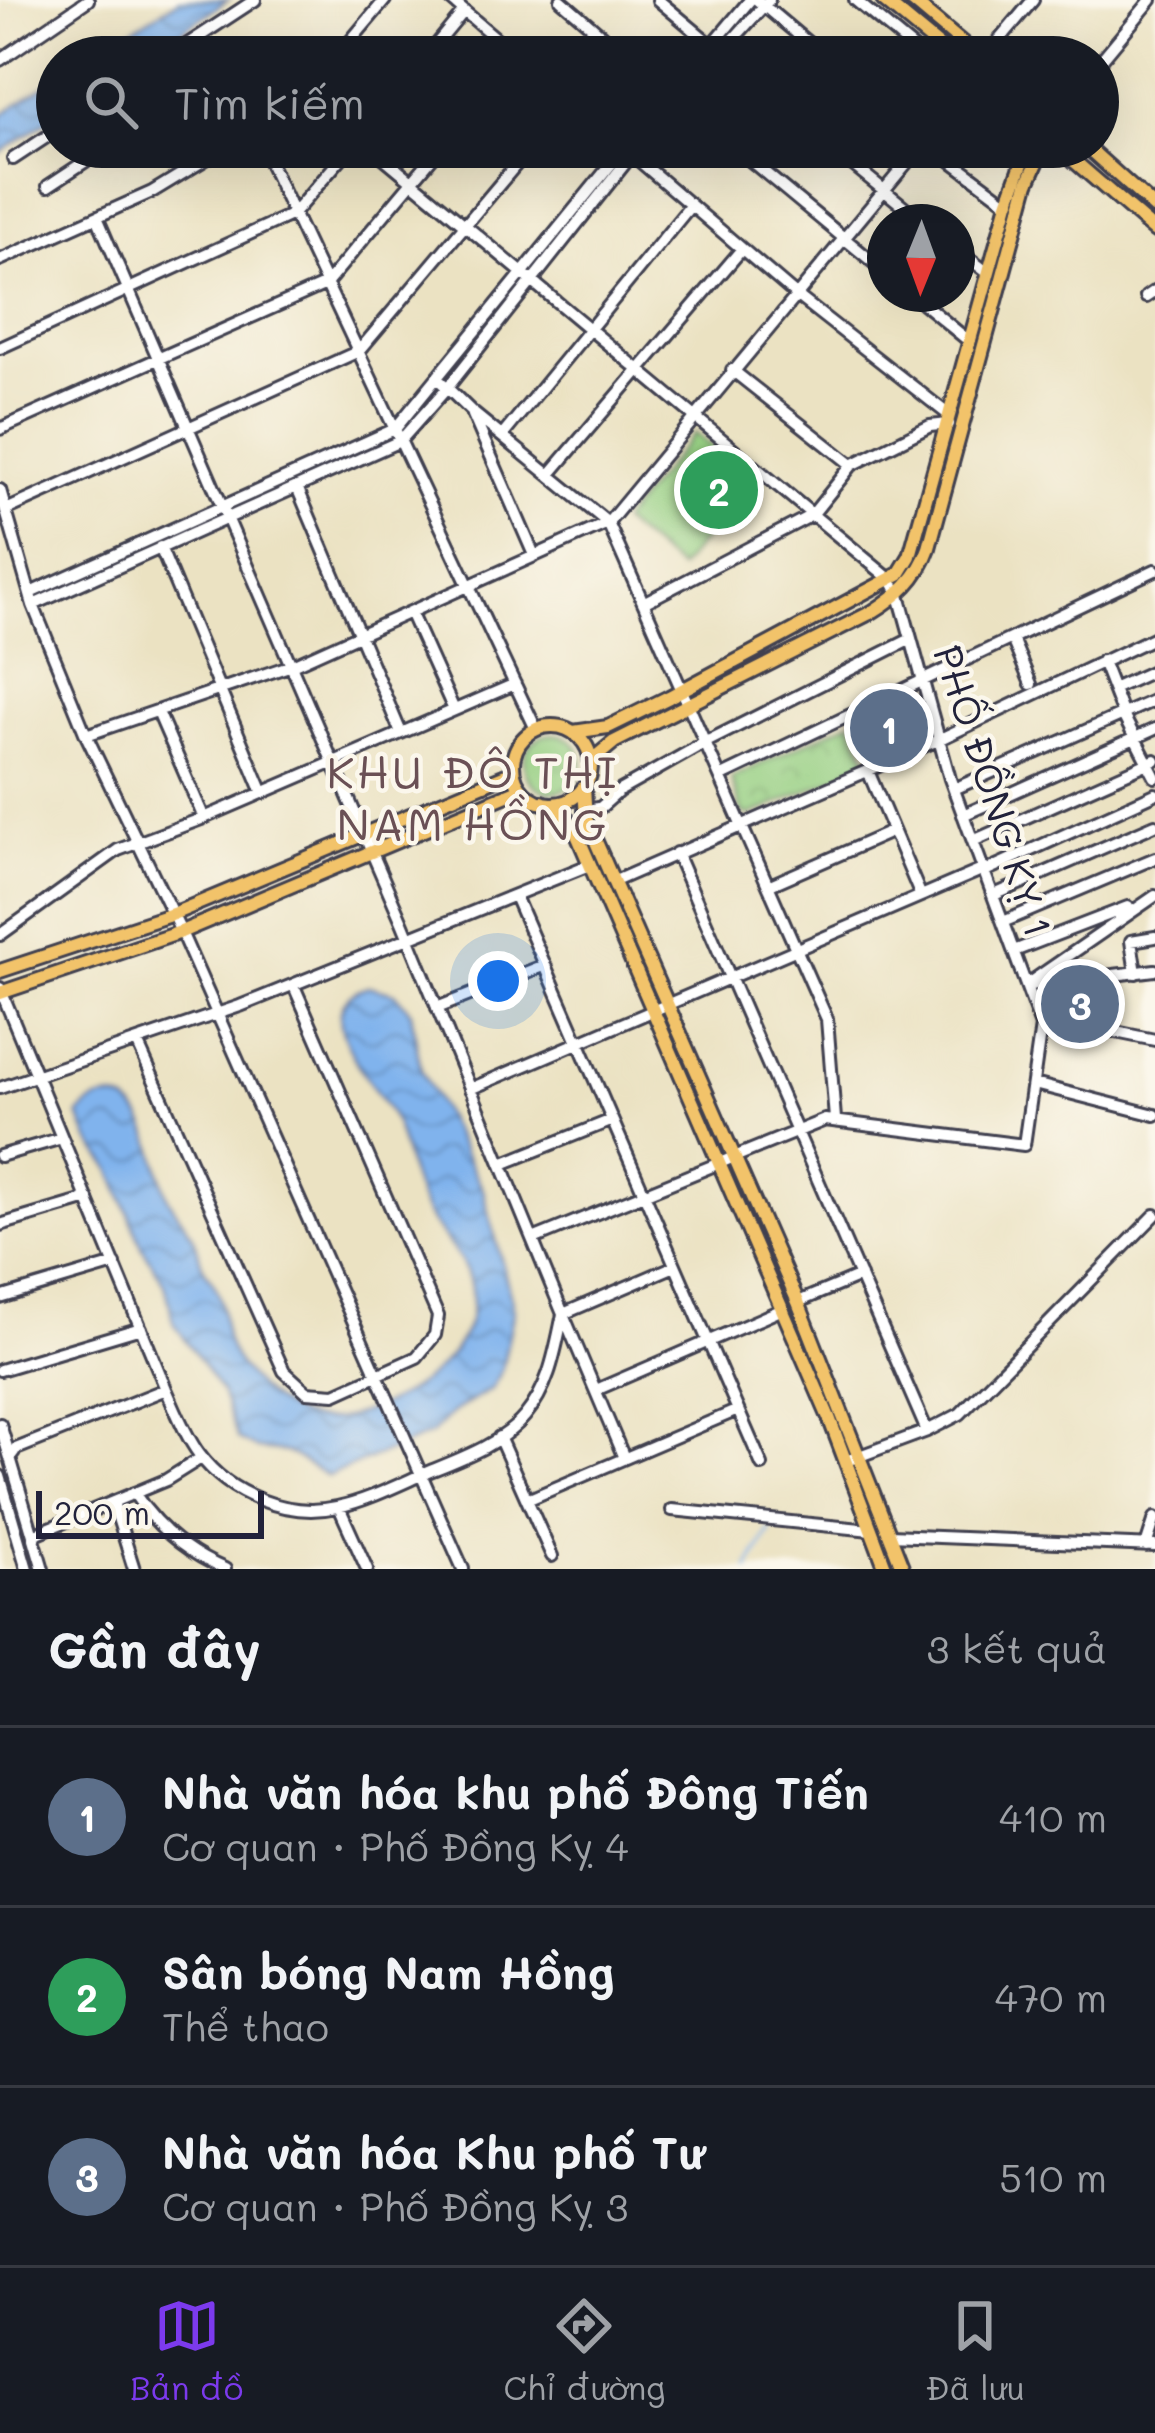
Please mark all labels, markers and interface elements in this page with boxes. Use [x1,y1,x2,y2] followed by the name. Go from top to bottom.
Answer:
[36,36,1119,168] search box
[78,69,144,135] icon: search
[174,73,365,131] text: Tìm kiếm
[867,204,975,312] north arrow
[680,445,758,535] pin: 2
[923,638,1066,943] street label: PHỐ ĐỒNG KỴ 1
[850,683,928,773] pin: 1
[326,742,620,852] district label: KHU ĐÔ THỊ NAM HỒNG
[468,951,528,1011] your location
[1041,959,1119,1049] pin: 3
[36,1485,264,1538] scale bar
[54,1490,150,1533] text: 200 m
[48,1614,261,1681] text: Gần đây
[927,1622,1107,1673] text: 3 kết quả
[162,1762,869,1820] text: Nhà văn hóa khu phố Đông Tiến
[78,1791,96,1842] text: 1
[999,1791,1107,1842] text: 410 m
[162,1820,628,1871] text: Cơ quan · Phố Đồng Kỵ 4
[162,1942,615,2000] text: Sân bóng Nam Hồng
[76,1971,98,2022] text: 2
[995,1971,1107,2022] text: 470 m
[162,2000,329,2051] text: Thể thao
[162,2122,704,2180] text: Nhà văn hóa Khu phố Tư
[75,2151,99,2202] text: 3
[999,2151,1107,2202] text: 510 m
[162,2180,628,2231] text: Cơ quan · Phố Đồng Kỵ 3
[130,2293,243,2408] tab: Bản đồ
[504,2293,665,2408] tab: Chỉ đường
[926,2293,1025,2408] tab: Đã lưu

